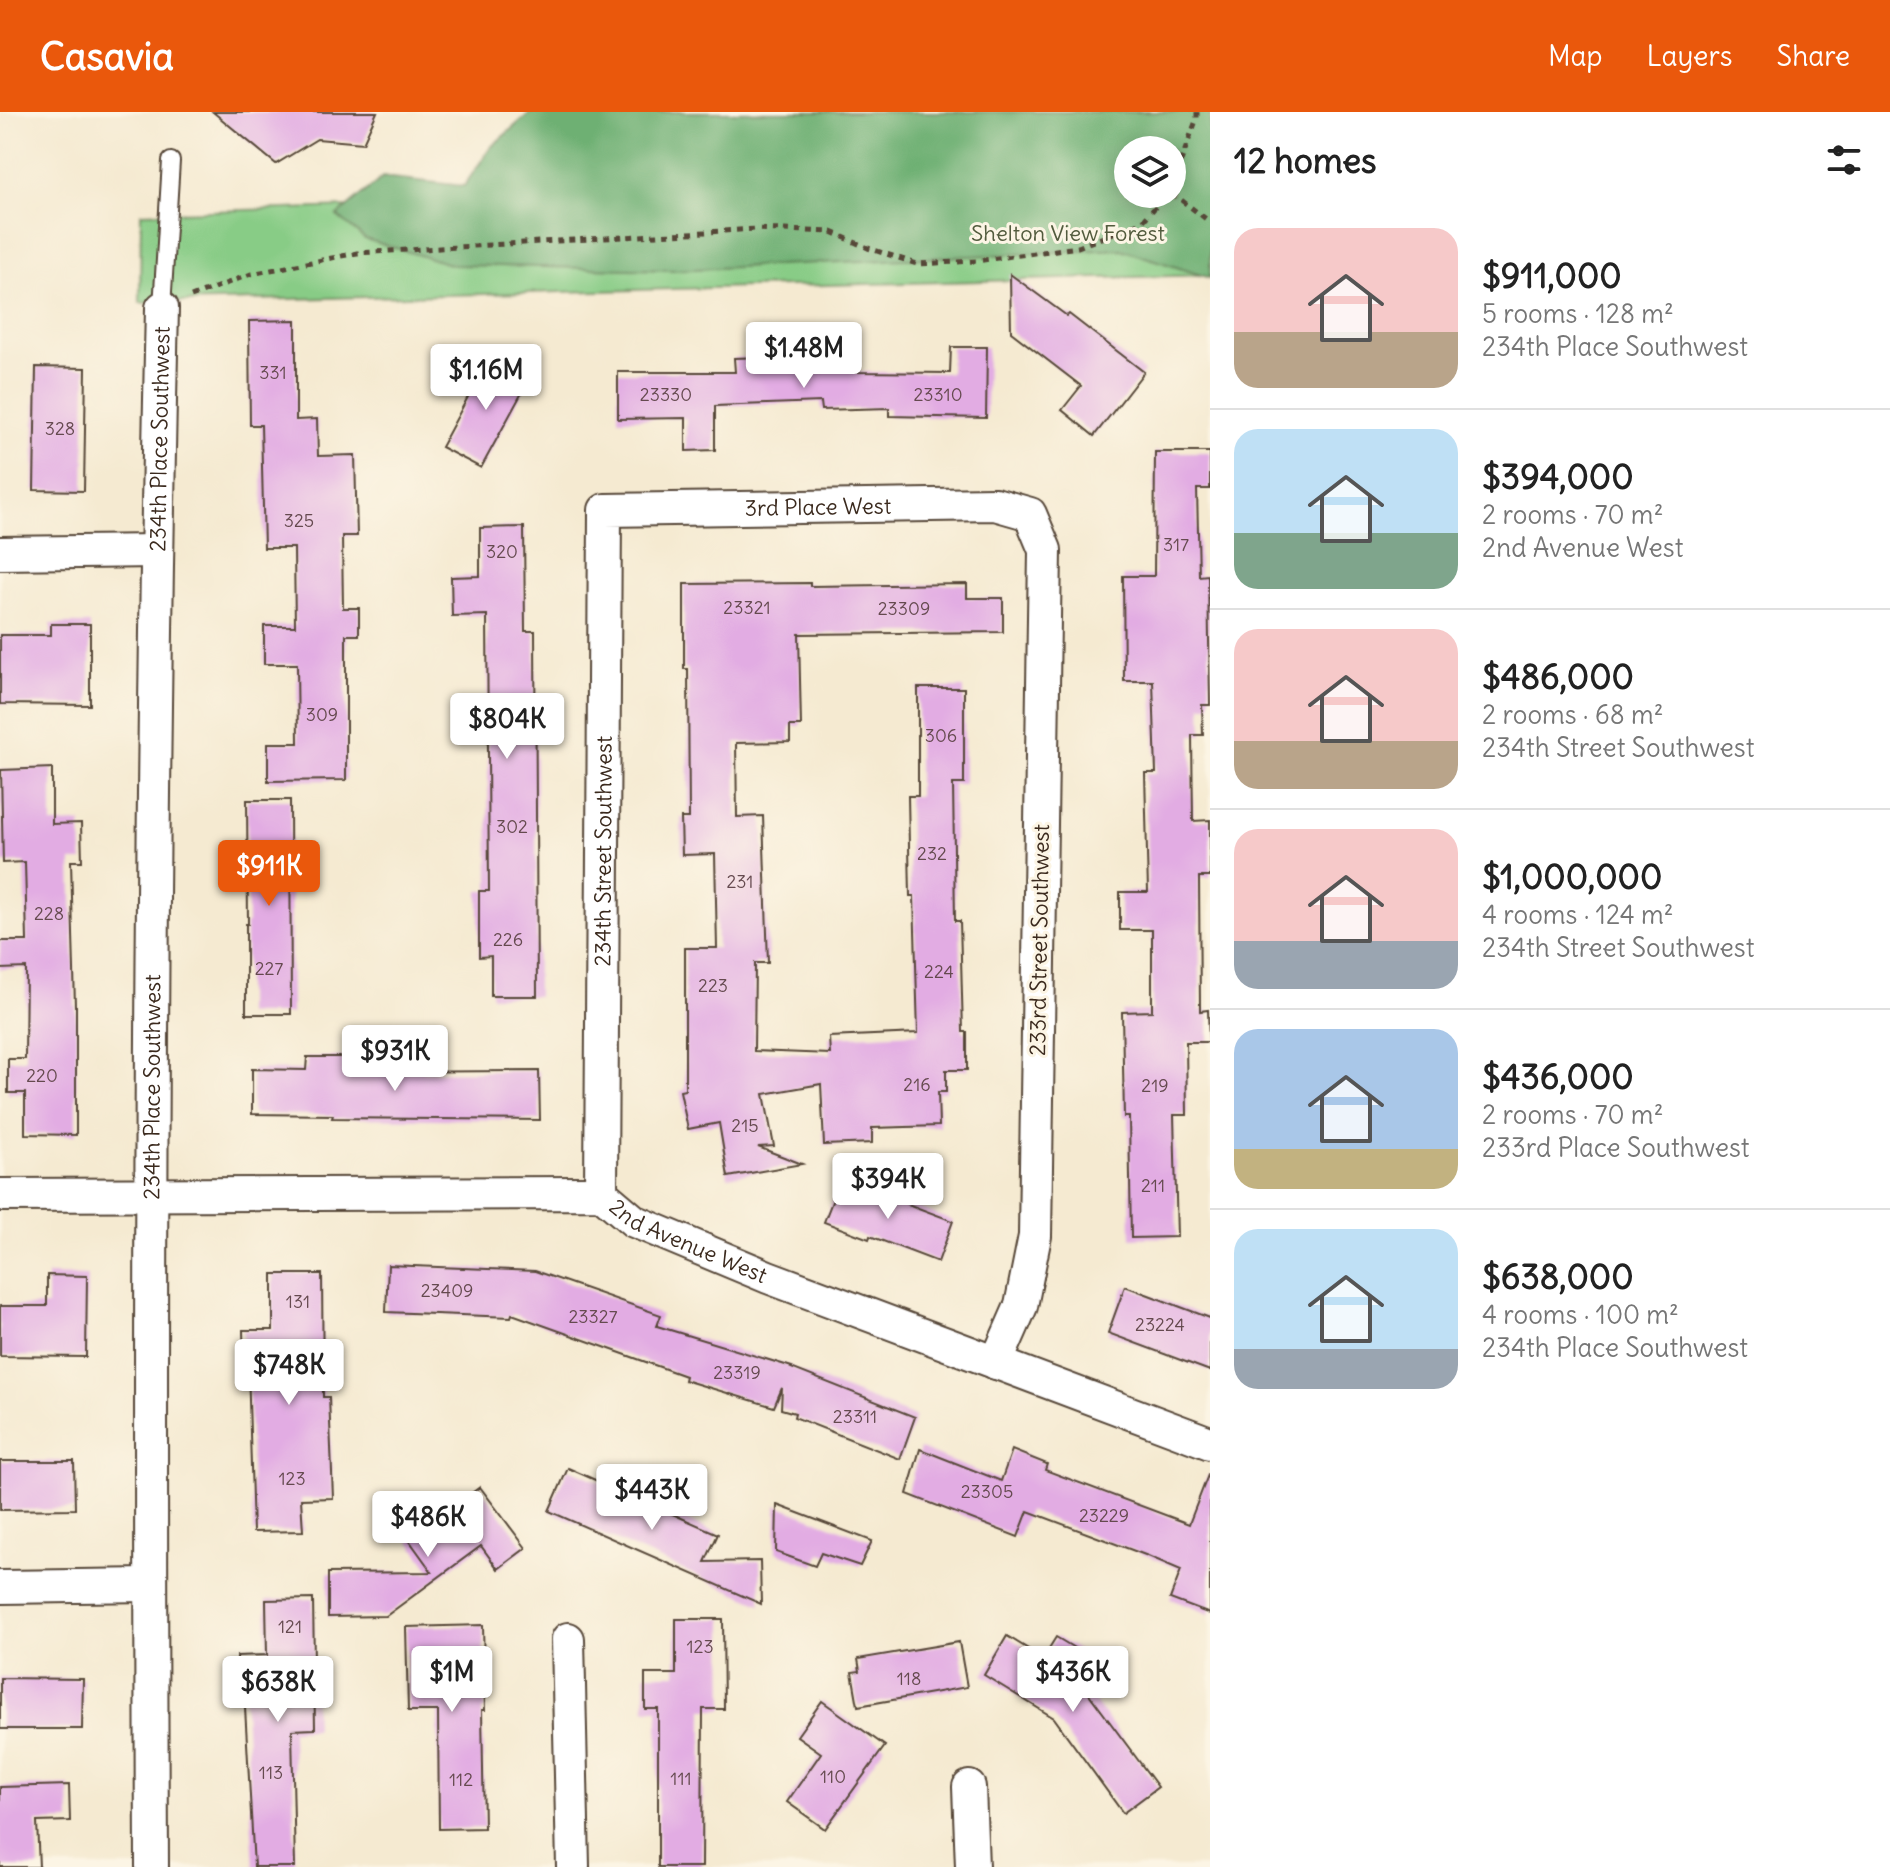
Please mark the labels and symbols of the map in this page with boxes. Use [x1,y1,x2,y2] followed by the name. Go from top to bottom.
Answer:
[971,219,1165,247] park label: Shelton View Forest
[739,322,869,390] pin: $1.48M
[143,326,176,552] street label: 234th Place Southwest
[421,344,551,412] pin: $1.16M
[259,361,287,384] house number: 331
[640,383,692,406] house number: 23330
[913,383,963,406] house number: 23310
[45,417,75,440] house number: 328
[745,492,891,522] street label: 3rd Place West
[284,509,314,532] house number: 325
[1163,533,1189,556] house number: 317
[486,540,518,563] house number: 320
[723,596,771,619] house number: 23321
[878,597,930,620] house number: 23309
[451,693,563,761] pin: $804K
[306,703,338,726] house number: 309
[925,724,957,747] house number: 306
[588,736,618,966] street label: 234th Street Southwest
[496,815,528,838] house number: 302
[1023,824,1055,1056] street label: 233rd Street Southwest
[213,840,325,908] pin: $911K
[917,842,947,865] house number: 232
[726,870,754,893] house number: 231
[34,902,64,925] house number: 228
[493,928,523,951] house number: 226
[255,957,283,980] house number: 227
[924,960,954,983] house number: 224
[137,974,166,1200] street label: 234th Place Southwest
[698,974,728,997] house number: 223
[339,1025,451,1093] pin: $931K
[26,1064,58,1087] house number: 220
[903,1073,931,1096] house number: 216
[1141,1074,1169,1097] house number: 219
[731,1114,759,1137] house number: 215
[832,1153,944,1221] pin: $394K
[1141,1174,1165,1197] house number: 211
[604,1193,771,1289] street label: 2nd Avenue West
[421,1279,473,1302] house number: 23409
[286,1290,310,1313] house number: 131
[569,1305,618,1328] house number: 23327
[1135,1313,1185,1336] house number: 23224
[233,1339,345,1407] pin: $748K
[713,1361,761,1384] house number: 23319
[833,1405,877,1428] house number: 23311
[596,1464,708,1532] pin: $443K
[278,1467,306,1490] house number: 123
[961,1480,1013,1503] house number: 23305
[372,1491,484,1559] pin: $486K
[1079,1504,1129,1527] house number: 23229
[278,1615,302,1638] house number: 121
[686,1635,714,1658] house number: 123
[413,1646,491,1714] pin: $1M
[1017,1646,1129,1714] pin: $436K
[222,1656,334,1724] pin: $638K
[897,1667,921,1690] house number: 118
[259,1761,283,1784] house number: 113
[820,1765,846,1788] house number: 110
[670,1767,692,1790] house number: 111
[449,1768,473,1791] house number: 112

